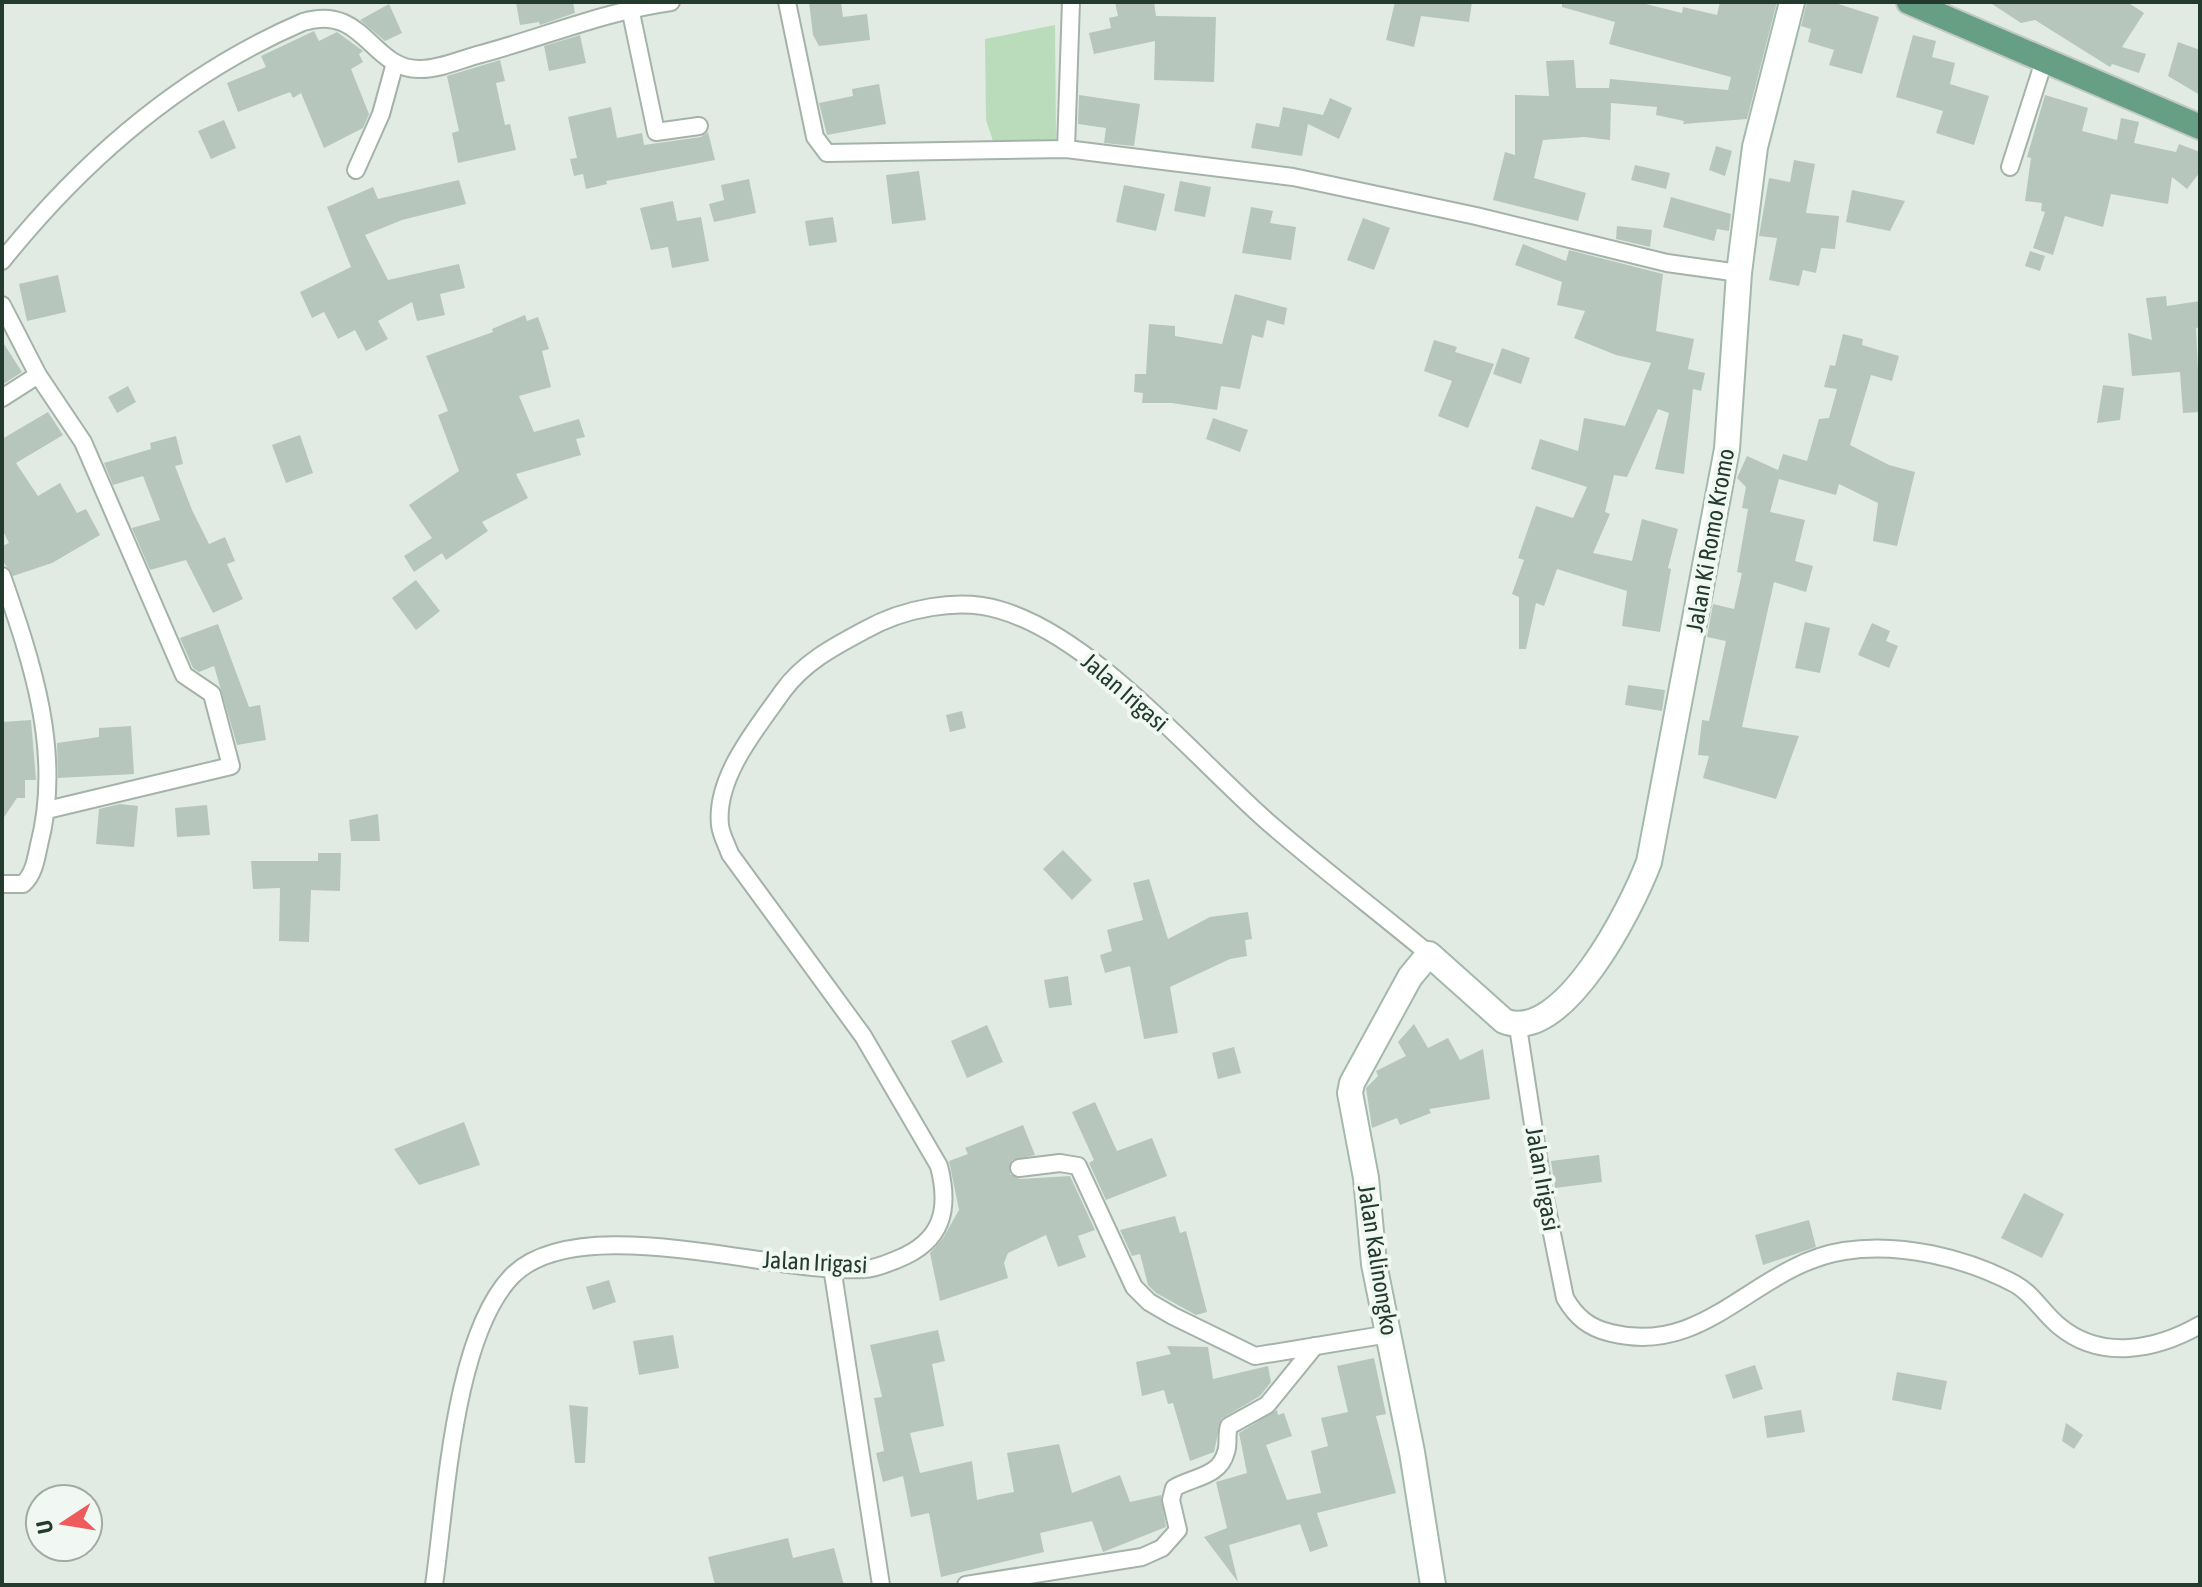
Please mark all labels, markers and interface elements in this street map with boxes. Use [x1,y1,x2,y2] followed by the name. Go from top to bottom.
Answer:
[1681,446,1739,634] street label: Jalan Ki Romo Kromo
[1077,647,1173,737] street label: Jalan Irigasi
[1521,1125,1565,1233] street label: Jalan Irigasi
[1353,1183,1403,1337] street label: Jalan Kalinongko
[762,1246,868,1278] street label: Jalan Irigasi
[24,1483,104,1563] north arrow
[30,1518,59,1536] text: U

